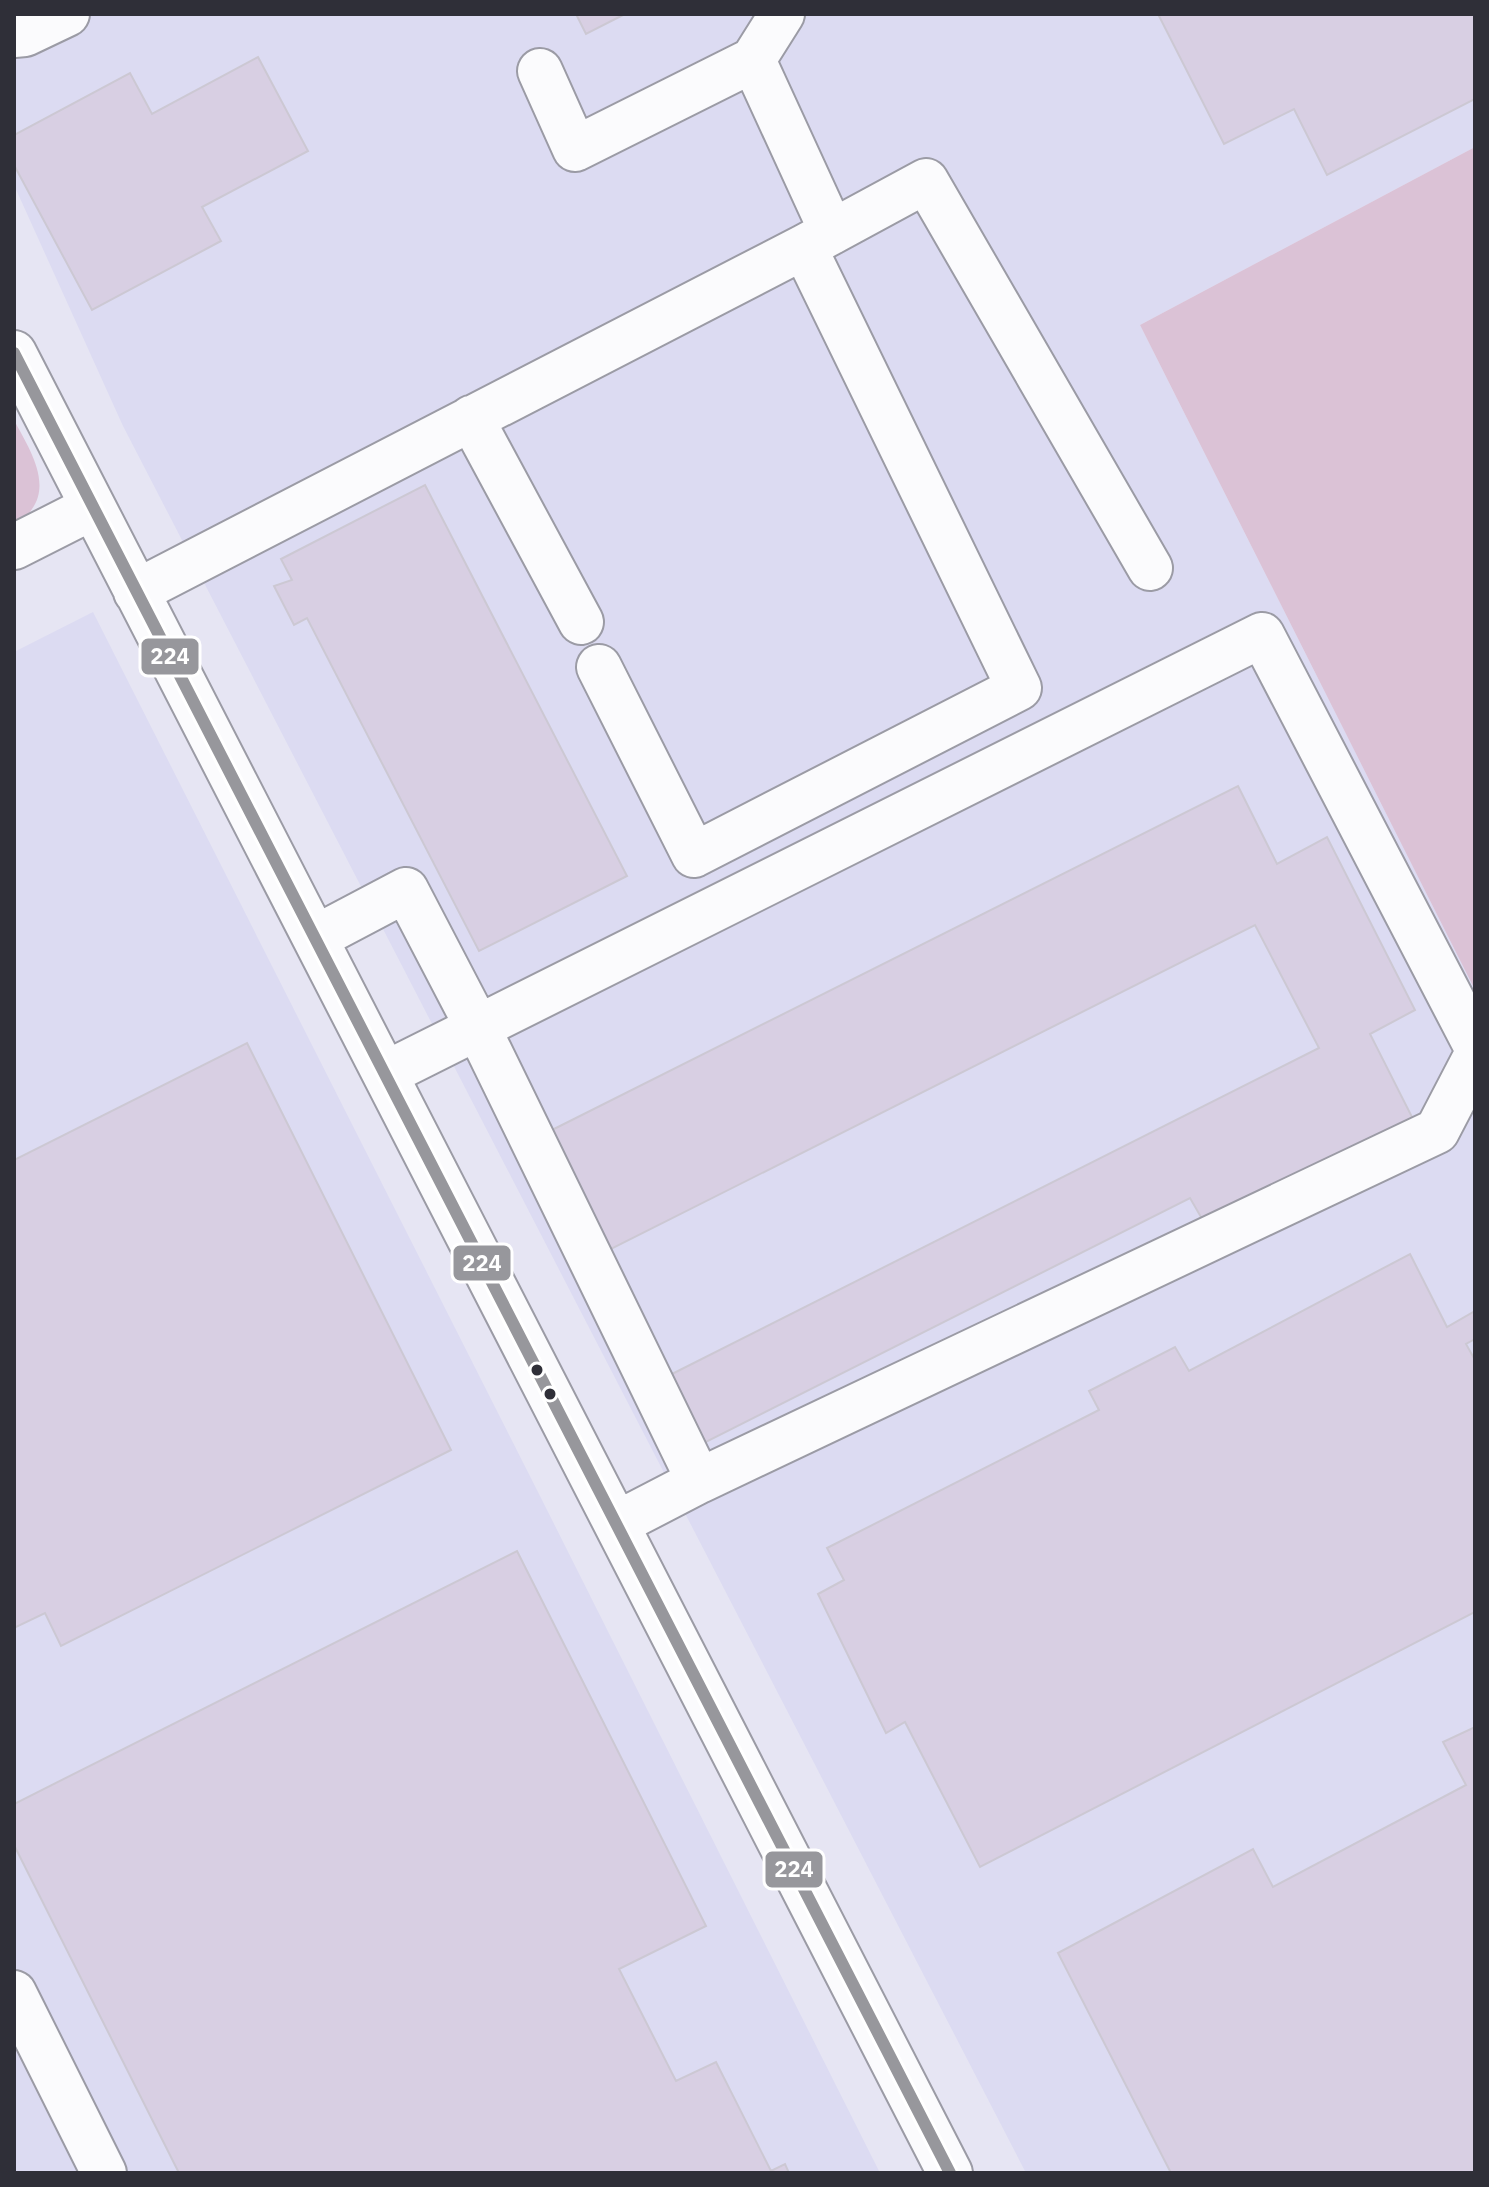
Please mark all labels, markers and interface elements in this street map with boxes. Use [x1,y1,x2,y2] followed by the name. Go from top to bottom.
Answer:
[140,637,200,676] line badge: 224
[150,641,190,670] text: 224
[452,1244,512,1282] line badge: 224
[462,1248,502,1277] text: 224
[529,1362,545,1378] unlabelled marker
[542,1386,558,1402] unlabelled marker
[764,1850,824,1889] line badge: 224
[774,1854,814,1883] text: 224

